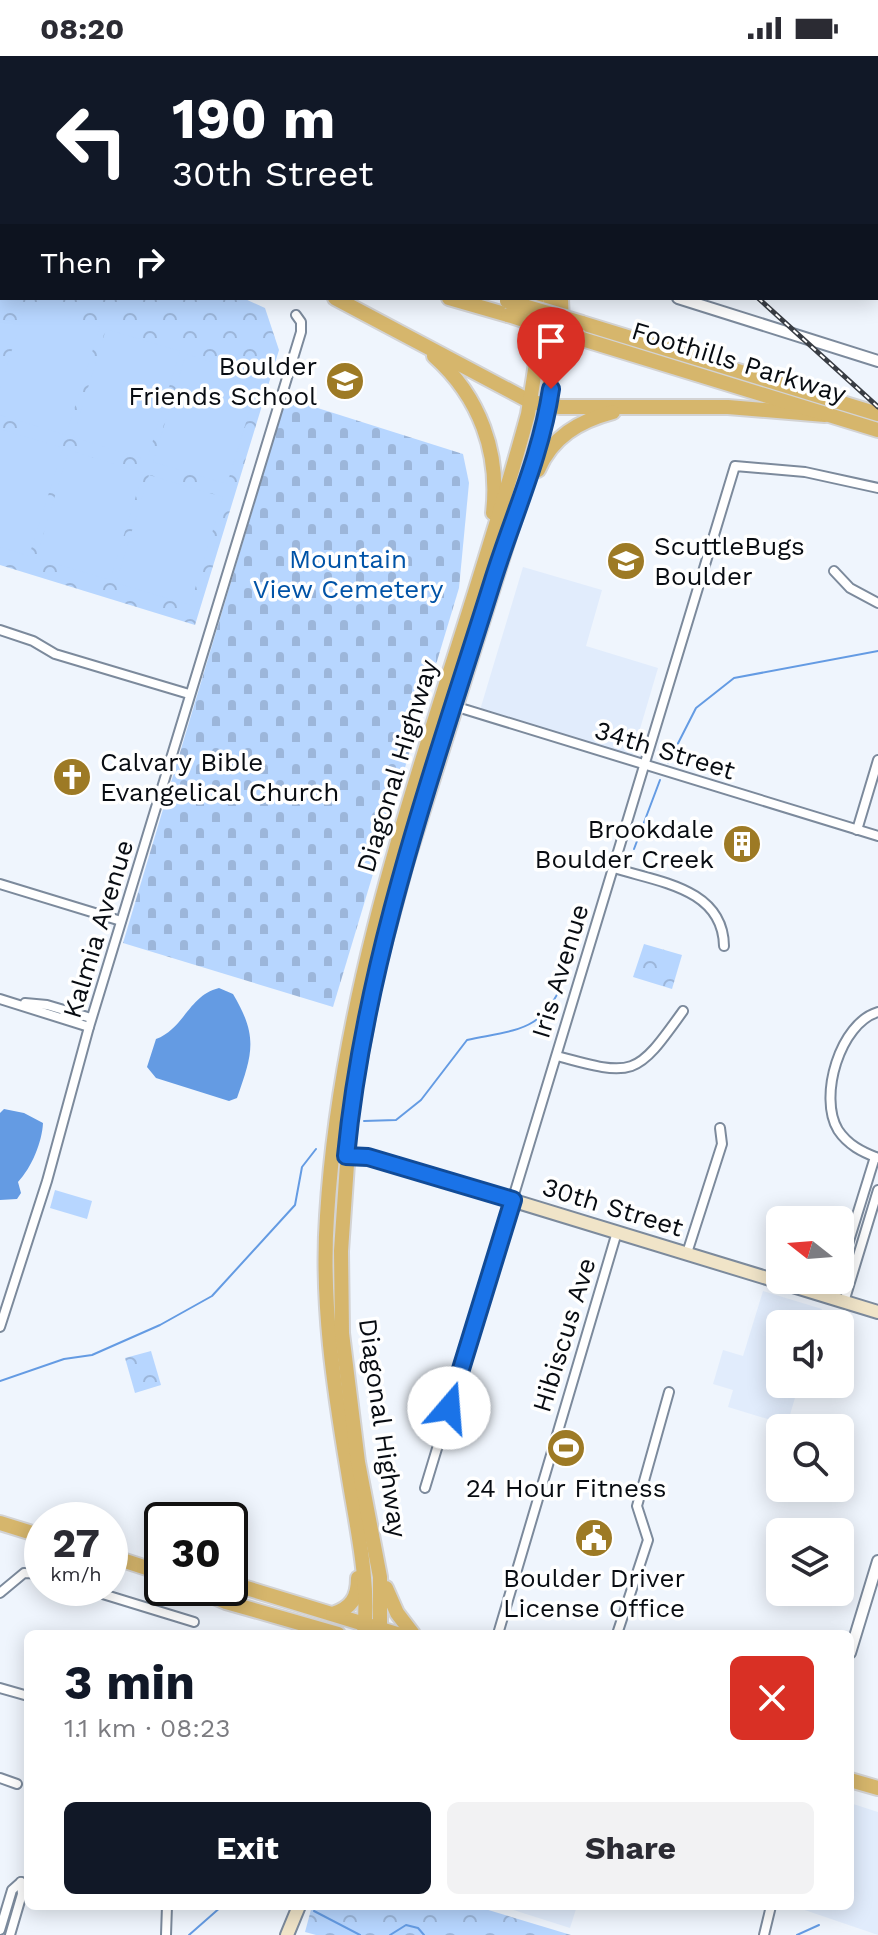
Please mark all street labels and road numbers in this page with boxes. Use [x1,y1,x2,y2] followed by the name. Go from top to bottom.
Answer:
[628,315,850,409] street label: Foothills Parkway
[350,655,444,876] street label: Diagonal Highway
[591,714,739,786] street label: 34th Street
[57,836,139,1022] street label: Kalmia Avenue
[525,900,595,1042] street label: Iris Avenue
[539,1171,687,1243] street label: 30th Street
[526,1254,602,1416] street label: Hibiscus Ave
[353,1317,413,1540] street label: Diagonal Highway

